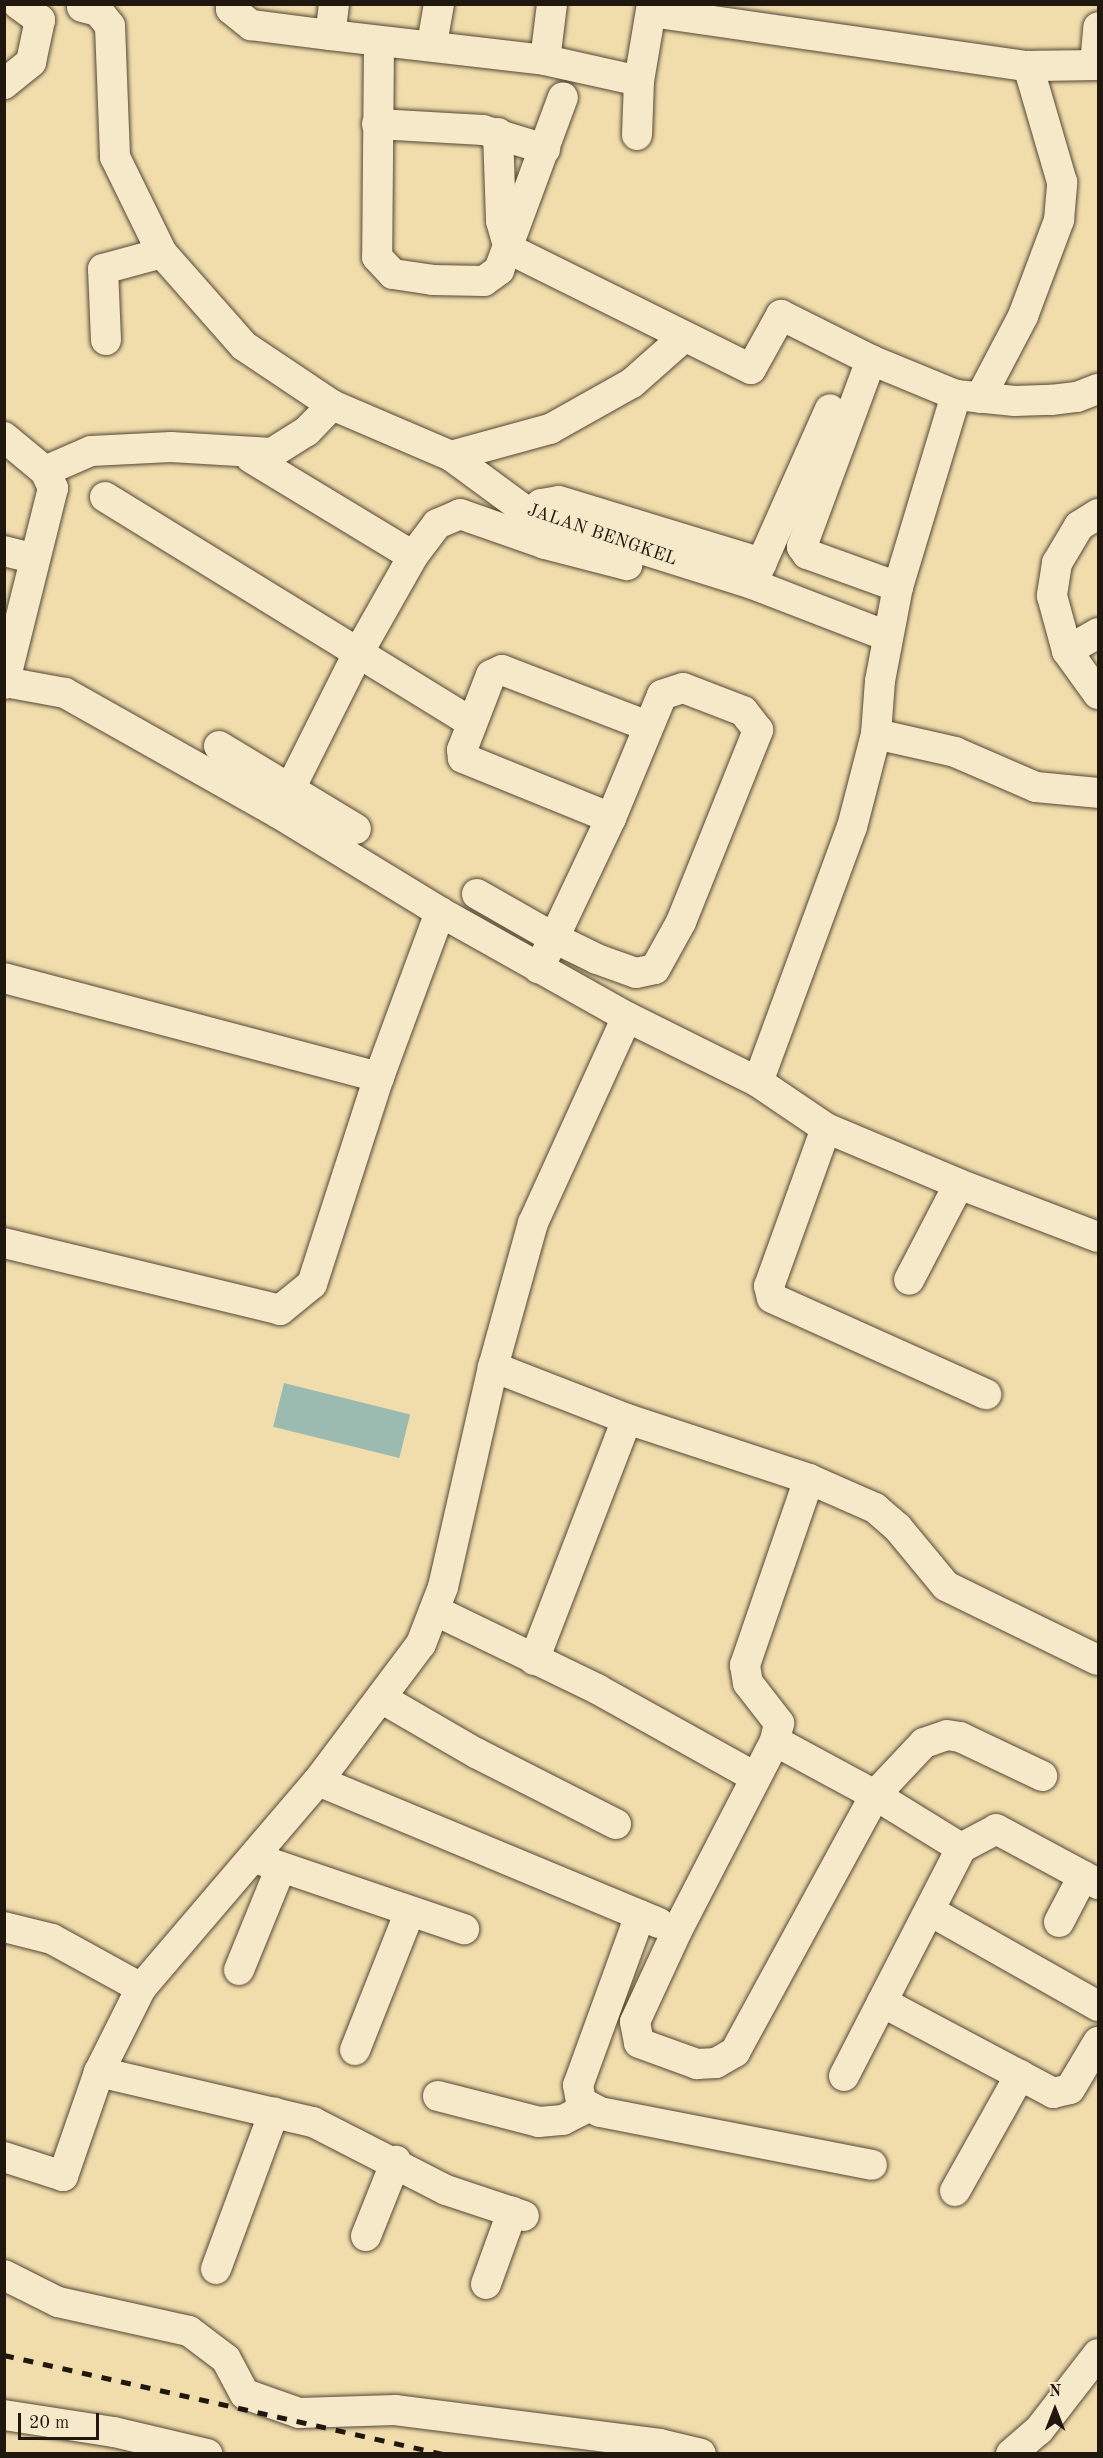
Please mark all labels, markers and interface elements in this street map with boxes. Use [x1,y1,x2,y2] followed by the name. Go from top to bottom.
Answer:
[524,499,680,571] street label: JALAN BENGKEL
[1025,2380,1085,2440] north arrow
[1049,2384,1061,2400] text: N
[21,2401,102,2439] scale bar
[29,2414,69,2432] text: 20 m

